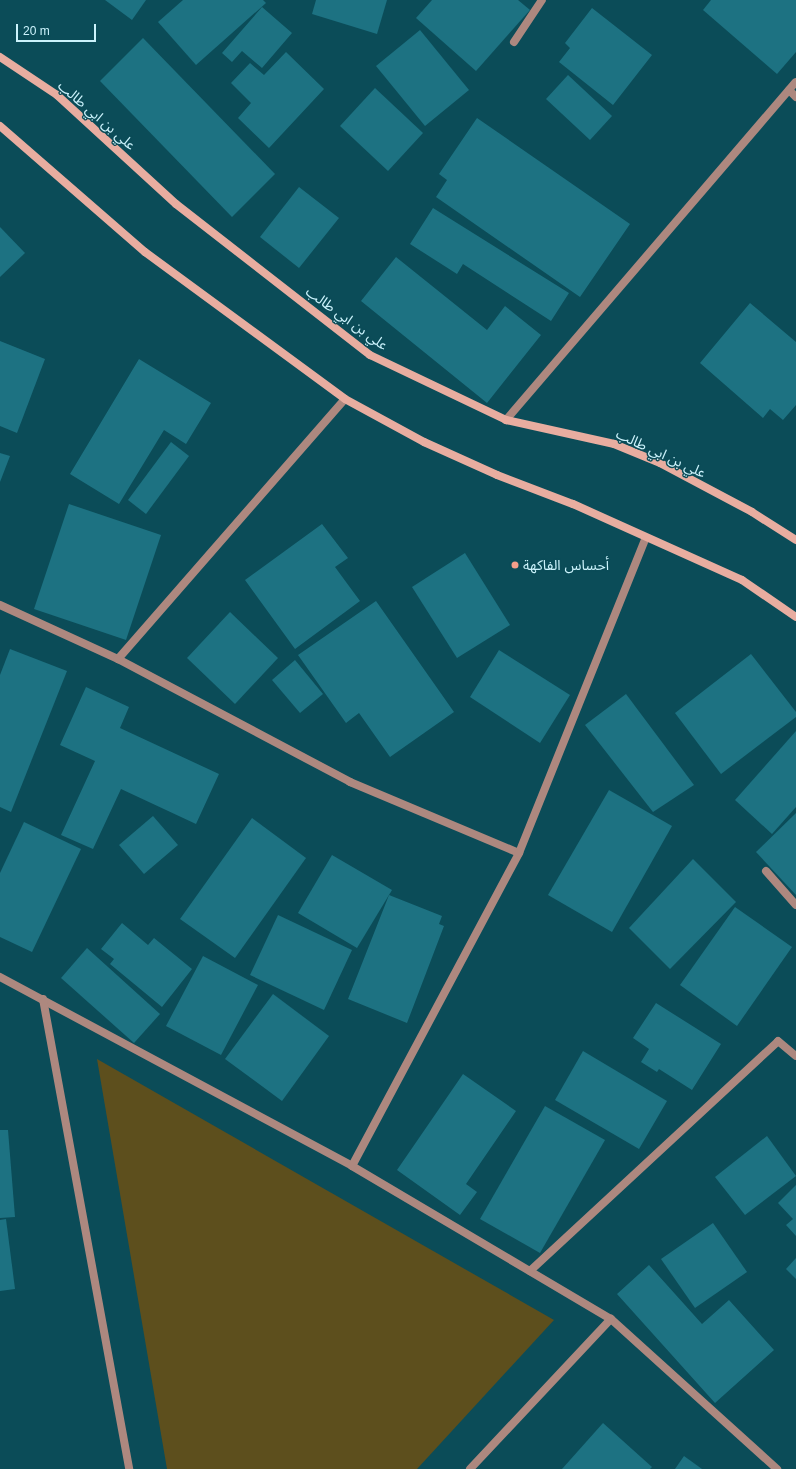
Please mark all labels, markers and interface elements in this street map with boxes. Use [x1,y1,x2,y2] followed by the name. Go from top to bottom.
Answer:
[18,16,98,42] scale bar
[23,24,50,38] text: 20 m
[55,77,139,153] street label: علي بن ابي طالب
[303,283,391,353] street label: علي بن ابي طالب
[613,425,709,481] street label: علي بن ابي طالب
[523,557,609,573] place label: أحساس الفاكهة
[510,560,520,570] marker: أحساس الفاكهة

